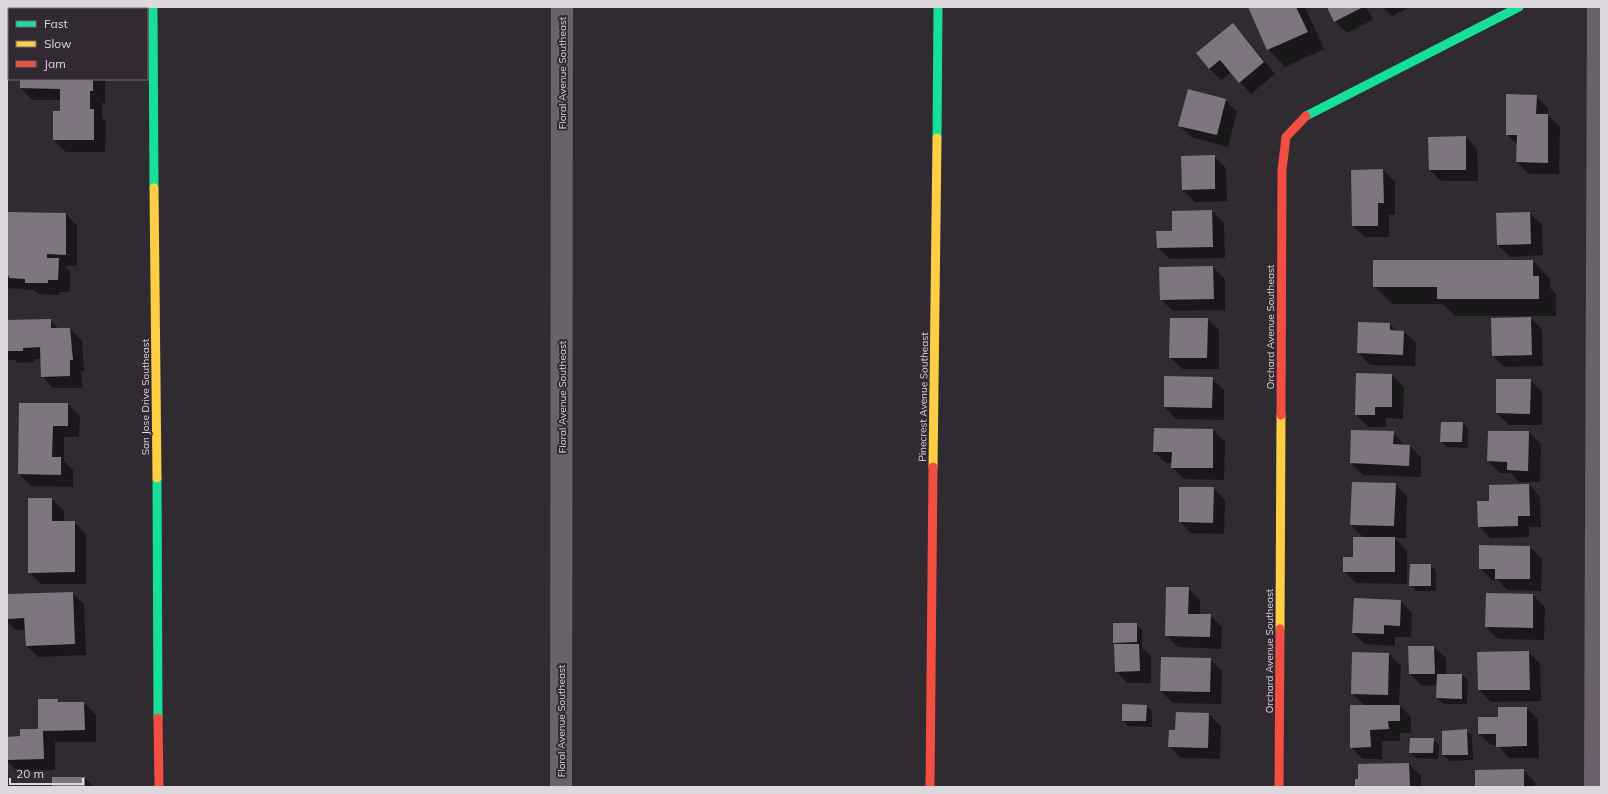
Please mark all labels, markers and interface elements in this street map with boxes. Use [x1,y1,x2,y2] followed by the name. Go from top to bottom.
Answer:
[8,8,148,80] legend
[44,16,68,31] text: Fast
[556,16,569,129] street label: Floral Avenue Southeast
[44,36,72,51] text: Slow
[44,56,66,71] text: Jam
[1264,264,1277,389] street label: Orchard Avenue Southeast
[916,332,931,462] street label: Pinecrest Avenue Southeast
[139,338,152,455] street label: San Jose Drive Southeast
[556,340,569,453] street label: Floral Avenue Southeast
[1263,588,1276,713] street label: Orchard Avenue Southeast
[555,664,568,777] street label: Floral Avenue Southeast
[10,760,83,786] scale bar
[16,766,44,781] text: 20 m

